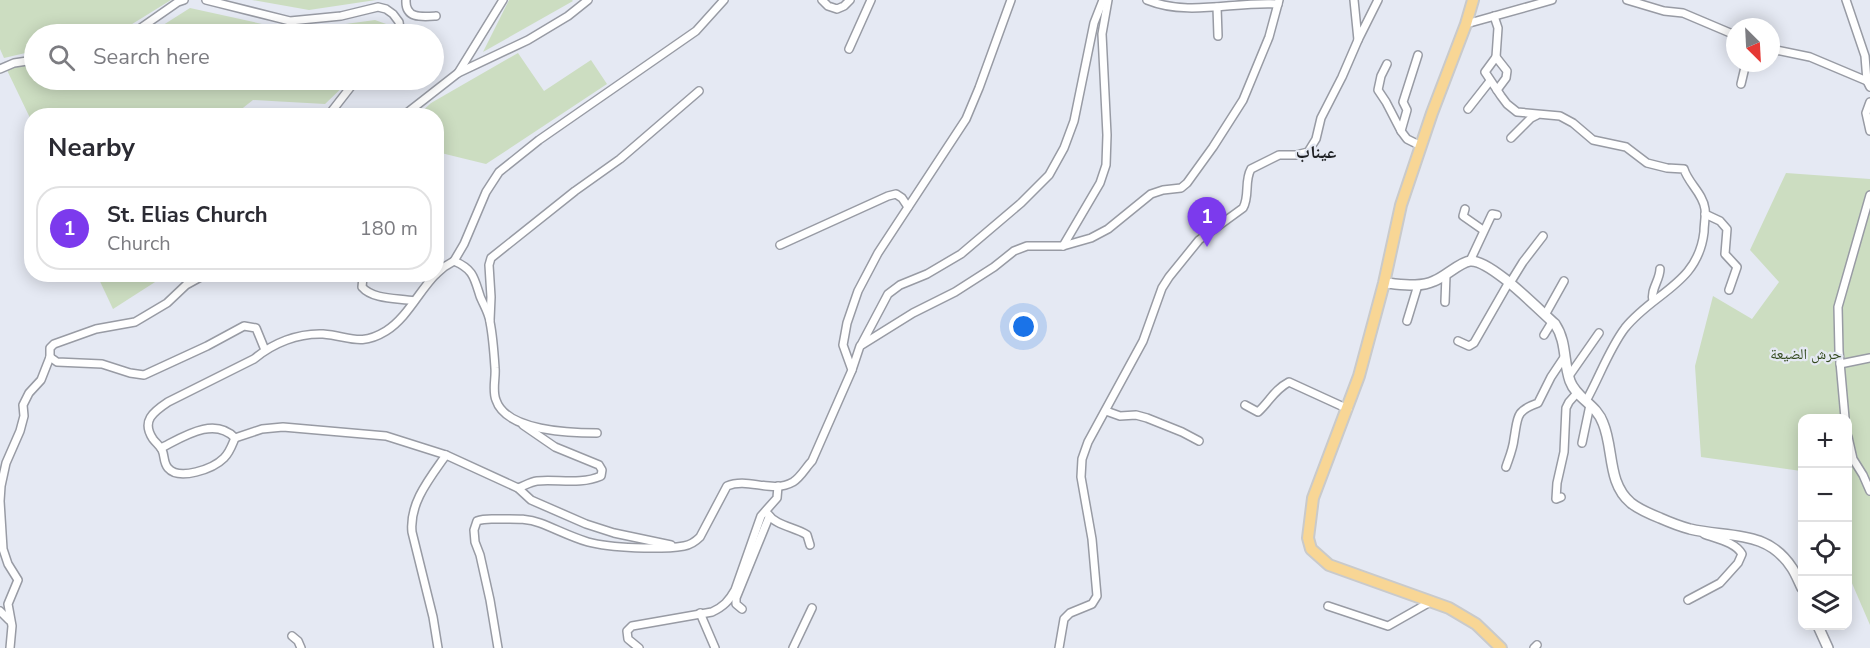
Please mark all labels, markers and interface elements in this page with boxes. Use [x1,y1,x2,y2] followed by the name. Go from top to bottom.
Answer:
[1726,18,1780,72] north arrow
[24,24,444,90] search box
[45,41,78,74] icon: search
[93,42,210,72] text: Search here
[48,130,135,165] text: Nearby
[1296,140,1336,164] district label: عيناب
[1188,198,1226,247] pin: 1
[107,200,268,230] text: St. Elias Church
[64,215,76,242] text: 1
[360,215,418,242] text: 180 m
[107,230,171,257] text: Church
[1009,312,1038,341] your location
[1770,344,1842,364] park label: حرش الضيعة
[1798,414,1852,630] map controls
[1798,414,1852,468] button: +
[1798,468,1852,522] button: −
[1798,522,1852,576] button: locate
[1798,576,1852,630] button: layers

